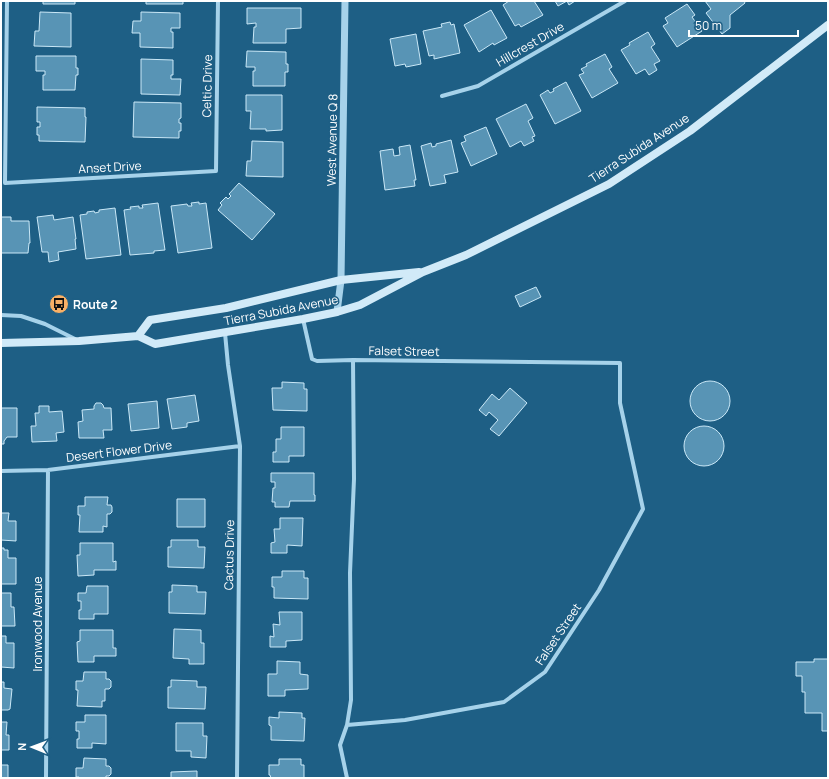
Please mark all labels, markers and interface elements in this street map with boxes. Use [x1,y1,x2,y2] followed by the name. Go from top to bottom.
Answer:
[689,12,798,38] scale bar
[695,17,722,34] text: 50 m
[493,18,567,70] street label: Hillcrest Drive
[198,54,216,118] street label: Celtic Drive
[323,94,341,186] street label: West Avenue Q 8
[586,109,692,187] street label: Tierra Subida Avenue
[78,157,142,177] street label: Anset Drive
[222,291,340,329] street label: Tierra Subida Avenue
[48,293,70,315] bus stop icon: Route 2
[73,296,117,313] place label: Route 2
[368,342,440,360] street label: Falset Street
[65,436,173,466] street label: Desert Flower Drive
[220,520,238,590] street label: Cactus Drive
[29,577,46,672] street label: Ironwood Avenue
[531,600,585,668] street label: Falset Street
[12,727,52,767] north arrow
[14,743,29,751] text: N

